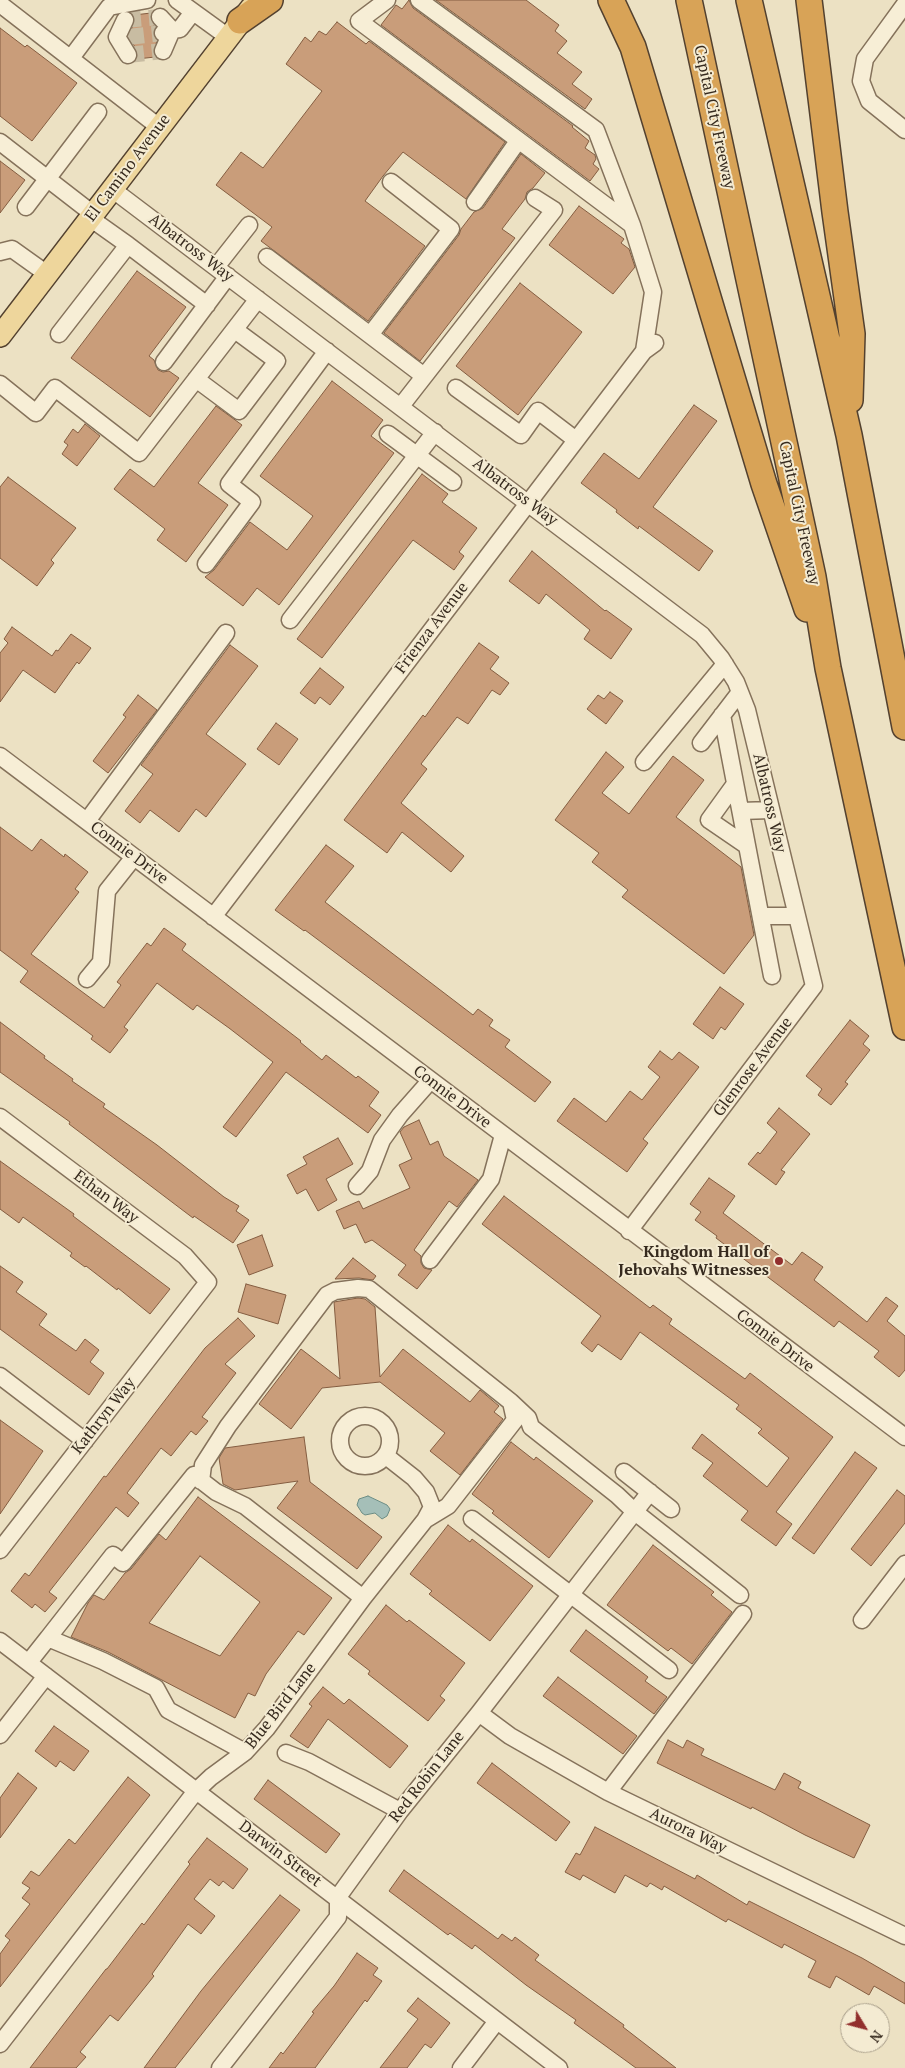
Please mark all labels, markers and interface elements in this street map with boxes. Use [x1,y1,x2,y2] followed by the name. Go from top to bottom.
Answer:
[689,43,739,191] street label: Capital City Freeway
[81,110,175,226] street label: El Camino Avenue
[145,210,237,286] street label: Albatross Way
[774,439,824,587] street label: Capital City Freeway
[469,454,561,530] street label: Albatross Way
[391,579,473,677] street label: Frienza Avenue
[748,751,790,855] street label: Albatross Way
[86,817,172,889] street label: Connie Drive
[709,1013,797,1121] street label: Glenrose Avenue
[409,1061,495,1133] street label: Connie Drive
[70,1166,142,1228] street label: Ethan Way
[618,1242,769,1280] place label: Kingdom Hall of Jehovahs Witnesses
[773,1255,785,1267] marker: Kingdom Hall of Jehovahs Witnesses
[732,1305,818,1377] street label: Connie Drive
[68,1374,140,1458] street label: Kathryn Way
[241,1659,321,1753] street label: Blue Bird Lane
[385,1727,469,1827] street label: Red Robin Lane
[646,1804,730,1858] street label: Aurora Way
[235,1817,325,1891] street label: Darwin Street
[840,2003,890,2053] north arrow
[866,2027,887,2047] text: N

